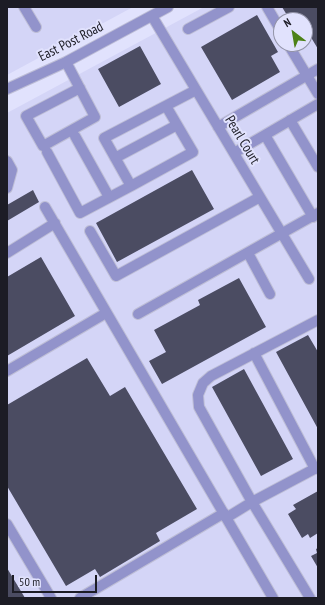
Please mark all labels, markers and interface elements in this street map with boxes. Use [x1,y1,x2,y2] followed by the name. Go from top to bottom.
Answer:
[273,12,313,52] north arrow
[281,15,293,30] text: N
[36,19,106,65] street label: East Post Road
[221,113,263,167] street label: Pearl Court
[14,567,99,593] scale bar
[19,574,40,589] text: 50 m

